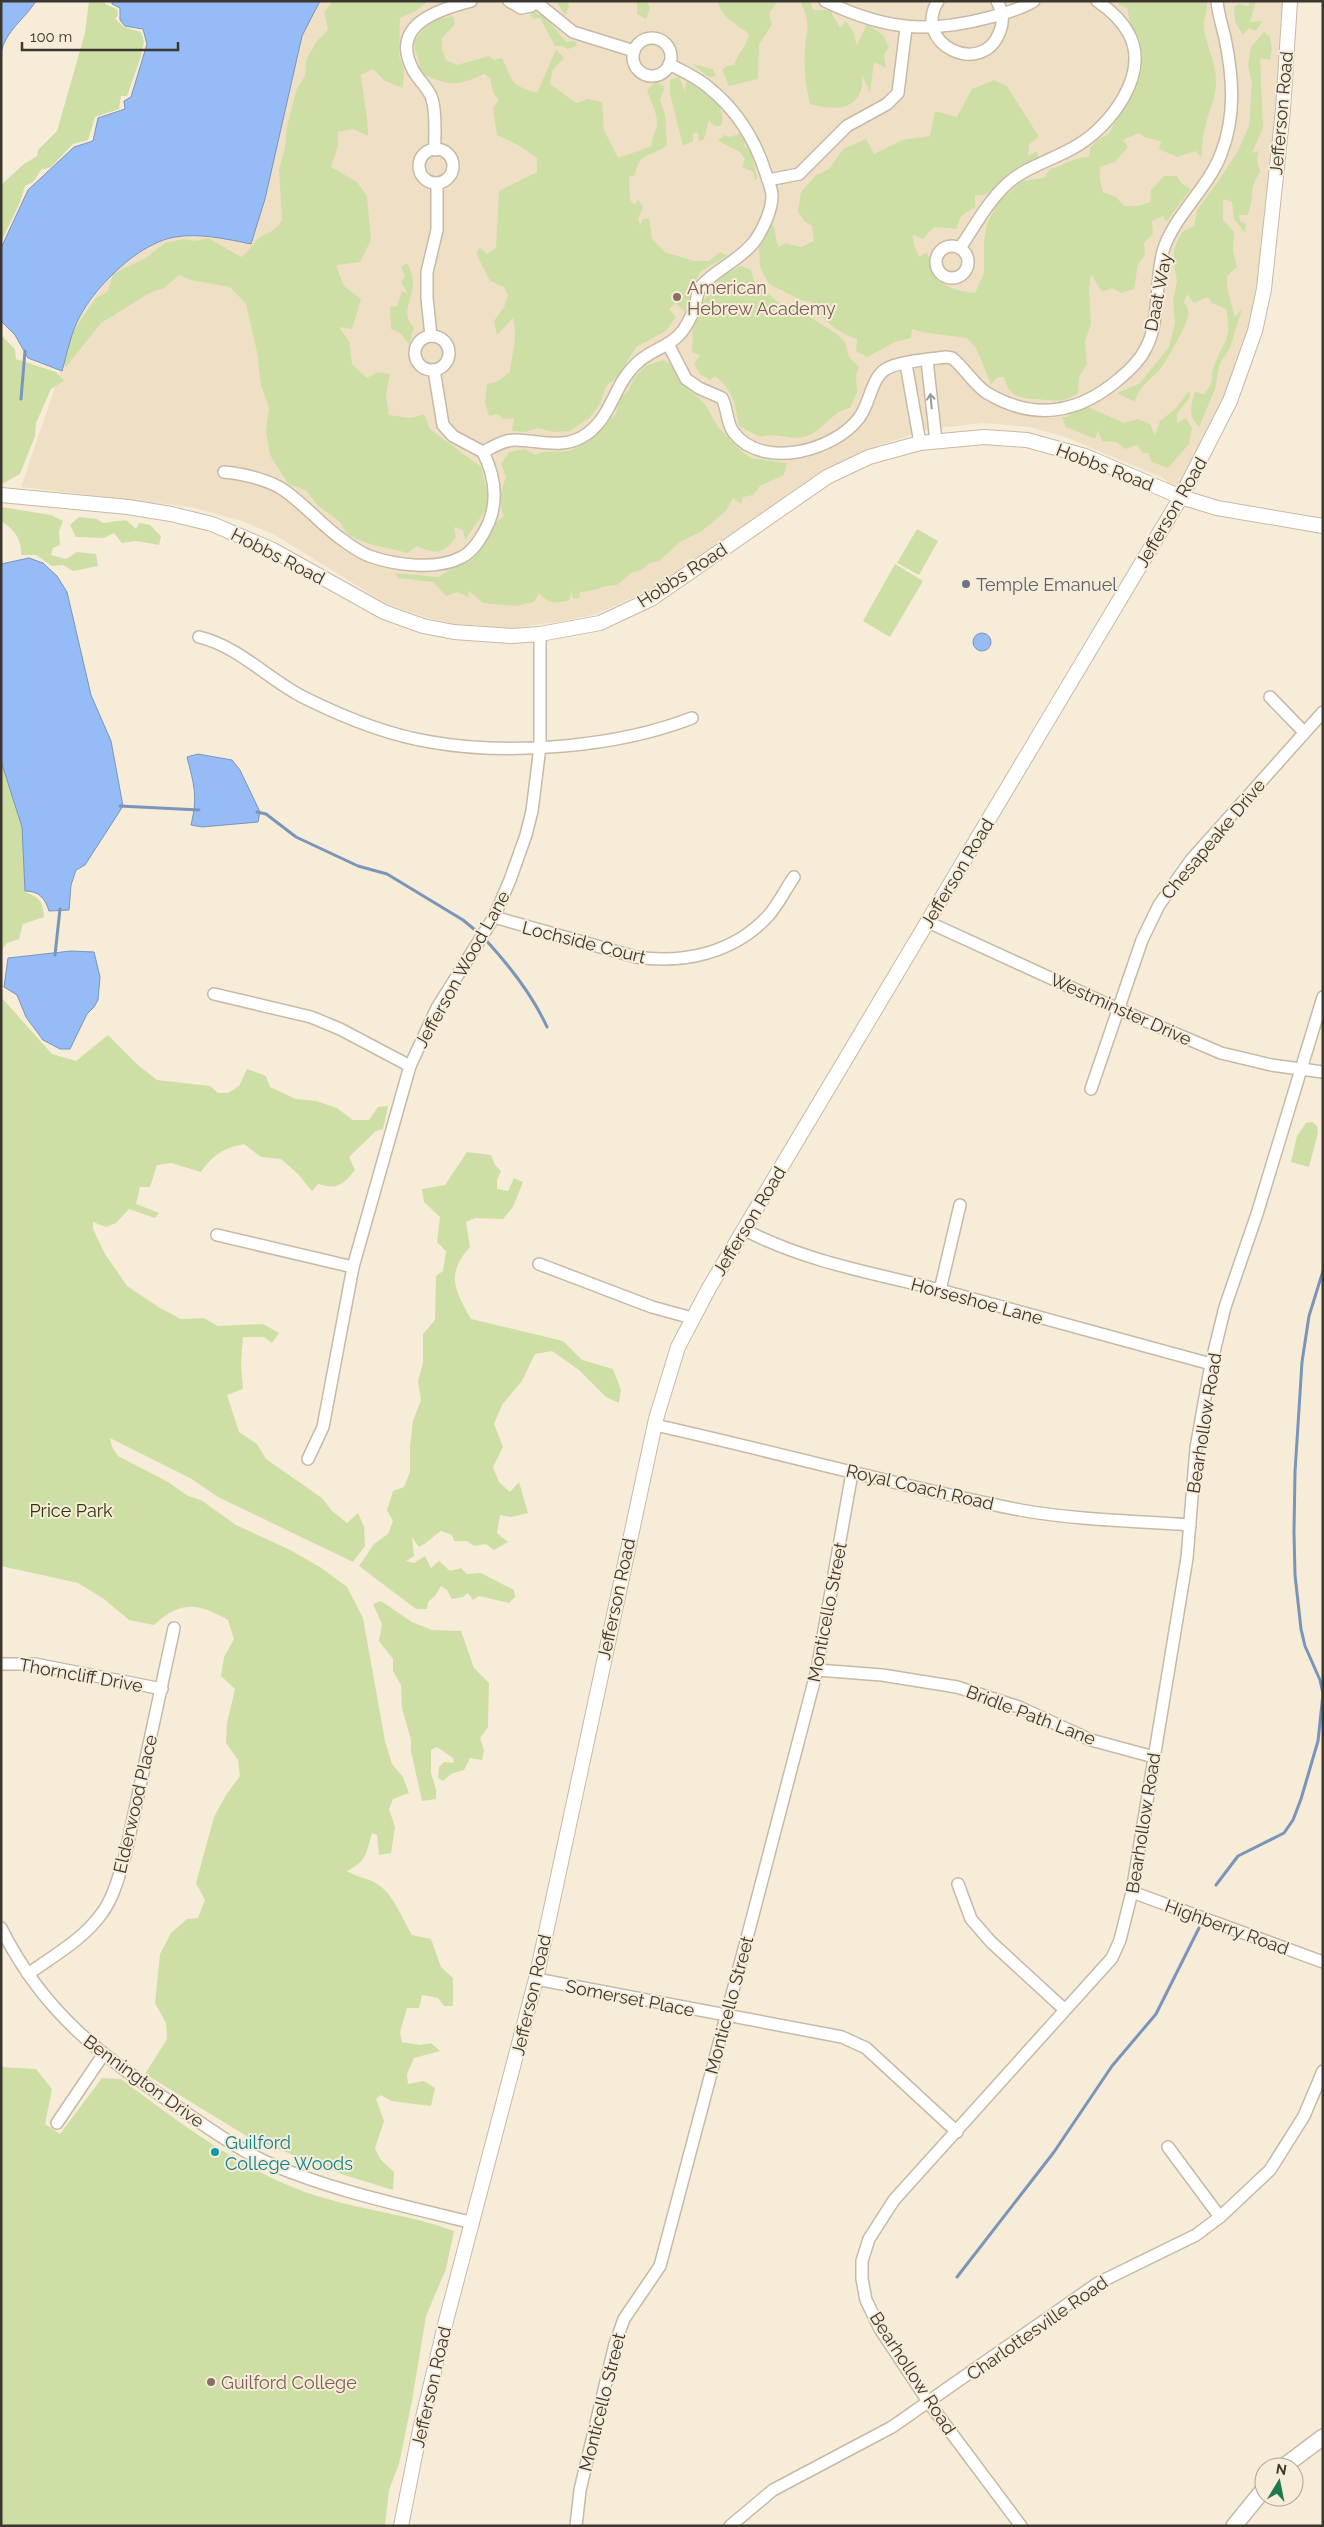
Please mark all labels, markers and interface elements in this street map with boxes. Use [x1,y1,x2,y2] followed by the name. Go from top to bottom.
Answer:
[22,20,179,52] scale bar
[30,28,72,46] text: 100 m
[1265,50,1297,176] street label: Jefferson Road
[1140,251,1176,333] street label: Daat Way
[687,277,836,319] place label: American Hebrew Academy
[671,291,683,303] marker: American Hebrew Academy
[926,393,936,409] one-way arrow
[1053,439,1157,495] street label: Hobbs Road
[1131,453,1211,571] street label: Jefferson Road
[228,523,328,589] street label: Hobbs Road
[633,538,731,612] street label: Hobbs Road
[976,574,1117,595] place label: Temple Emanuel
[960,578,972,590] marker: Temple Emanuel
[1157,774,1270,903] street label: Chesapeake Drive
[916,815,998,931] street label: Jefferson Road
[410,887,514,1051] street label: Jefferson Wood Lane
[520,917,648,967] street label: Lochside Court
[1047,968,1195,1050] street label: Westminster Drive
[708,1163,790,1279] street label: Jefferson Road
[909,1273,1046,1329] street label: Horseshoe Lane
[1183,1351,1225,1495] street label: Bearhollow Road
[844,1460,996,1514] street label: Royal Coach Road
[29,1500,113,1521] park label: Price Park
[593,1536,639,1662] street label: Jefferson Road
[803,1540,851,1684] street label: Monticello Street
[17,1654,145,1696] street label: Thorncliff Drive
[963,1681,1099,1749] street label: Bridle Path Lane
[109,1732,161,1875] street label: Elderwood Place
[1122,1751,1164,1895] street label: Bearhollow Road
[1162,1895,1292,1959] street label: Highberry Road
[507,1932,555,2058] street label: Jefferson Road
[700,1934,758,2076] street label: Monticello Street
[564,1975,697,2021] street label: Somerset Place
[80,2030,209,2132] street label: Bennington Drive
[225,2132,353,2174] place label: Guilford College Woods
[209,2146,221,2158] marker: Guilford College Woods
[963,2271,1111,2385] street label: Charlottesville Road
[866,2308,960,2438] street label: Bearhollow Road
[407,2324,455,2450] street label: Jefferson Road
[575,2331,629,2473] street label: Monticello Street
[221,2372,357,2393] place label: Guilford College
[205,2376,217,2388] marker: Guilford College
[1254,2457,1304,2507] north arrow
[1275,2460,1288,2478] text: N

